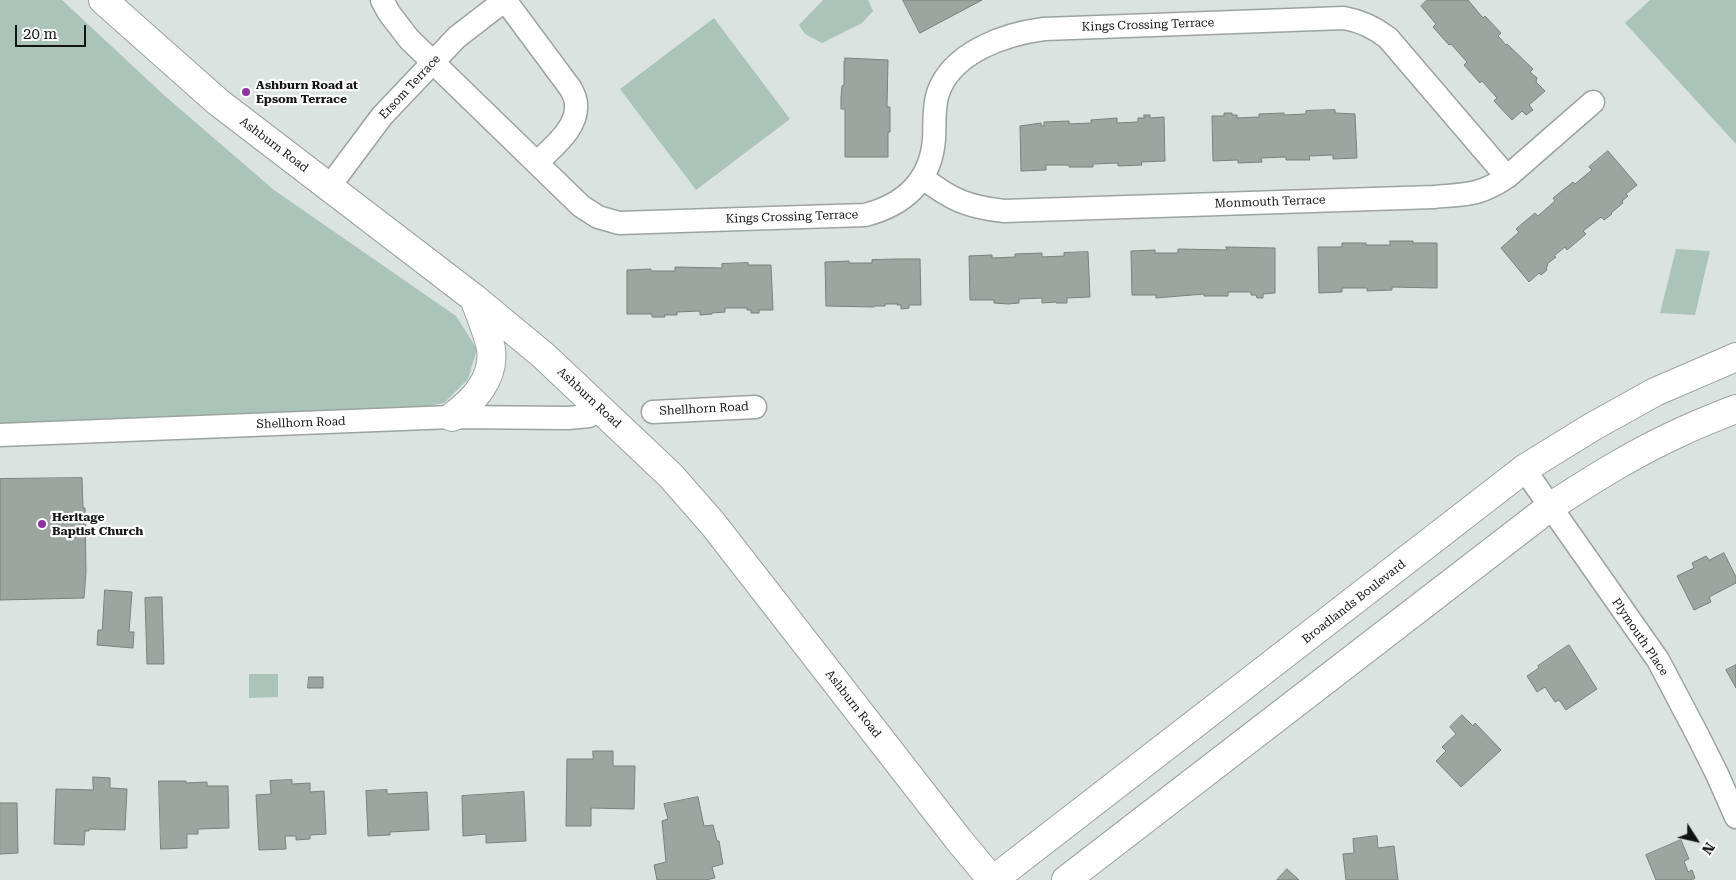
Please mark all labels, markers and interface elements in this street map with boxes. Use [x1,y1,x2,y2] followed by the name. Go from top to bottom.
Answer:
[18,15,89,47] scale bar
[1081,15,1215,35] street label: Kings Crossing Terrace
[23,25,57,43] text: 20 m
[376,52,444,122] street label: Ersom Terrace
[256,78,358,106] place label: Ashburn Road at Epsom Terrace
[240,86,252,98] marker: Ashburn Road at Epsom Terrace
[237,115,311,175] street label: Ashburn Road
[1214,193,1326,211] street label: Monmouth Terrace
[725,207,859,227] street label: Kings Crossing Terrace
[554,365,624,431] street label: Ashburn Road
[659,399,749,419] street label: Shellhorn Road
[256,414,346,432] street label: Shellhorn Road
[52,510,143,538] place label: Heritage Baptist Church
[36,518,48,530] marker: Heritage Baptist Church
[1299,557,1409,647] street label: Broadlands Boulevard
[1609,595,1671,679] street label: Plymouth Place
[822,667,884,741] street label: Ashburn Road
[1671,815,1721,865] north arrow
[1699,840,1718,858] text: N

